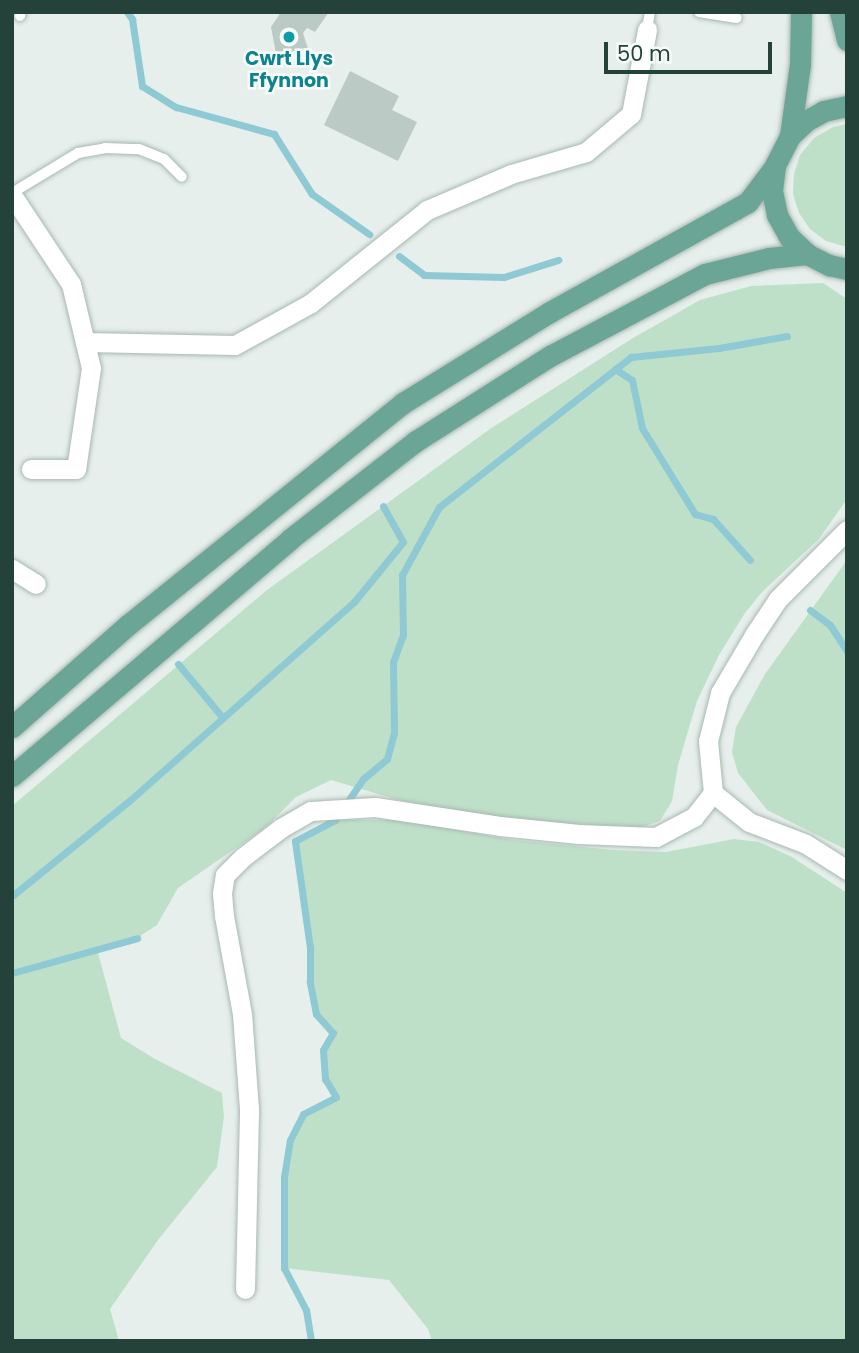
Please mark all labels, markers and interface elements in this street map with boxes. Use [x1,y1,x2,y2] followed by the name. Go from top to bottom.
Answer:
[607,28,775,72] scale bar
[281,29,297,45] marker: Cwrt Llys Ffynnon
[617,39,671,68] text: 50 m
[245,48,333,92] place label: Cwrt Llys Ffynnon

